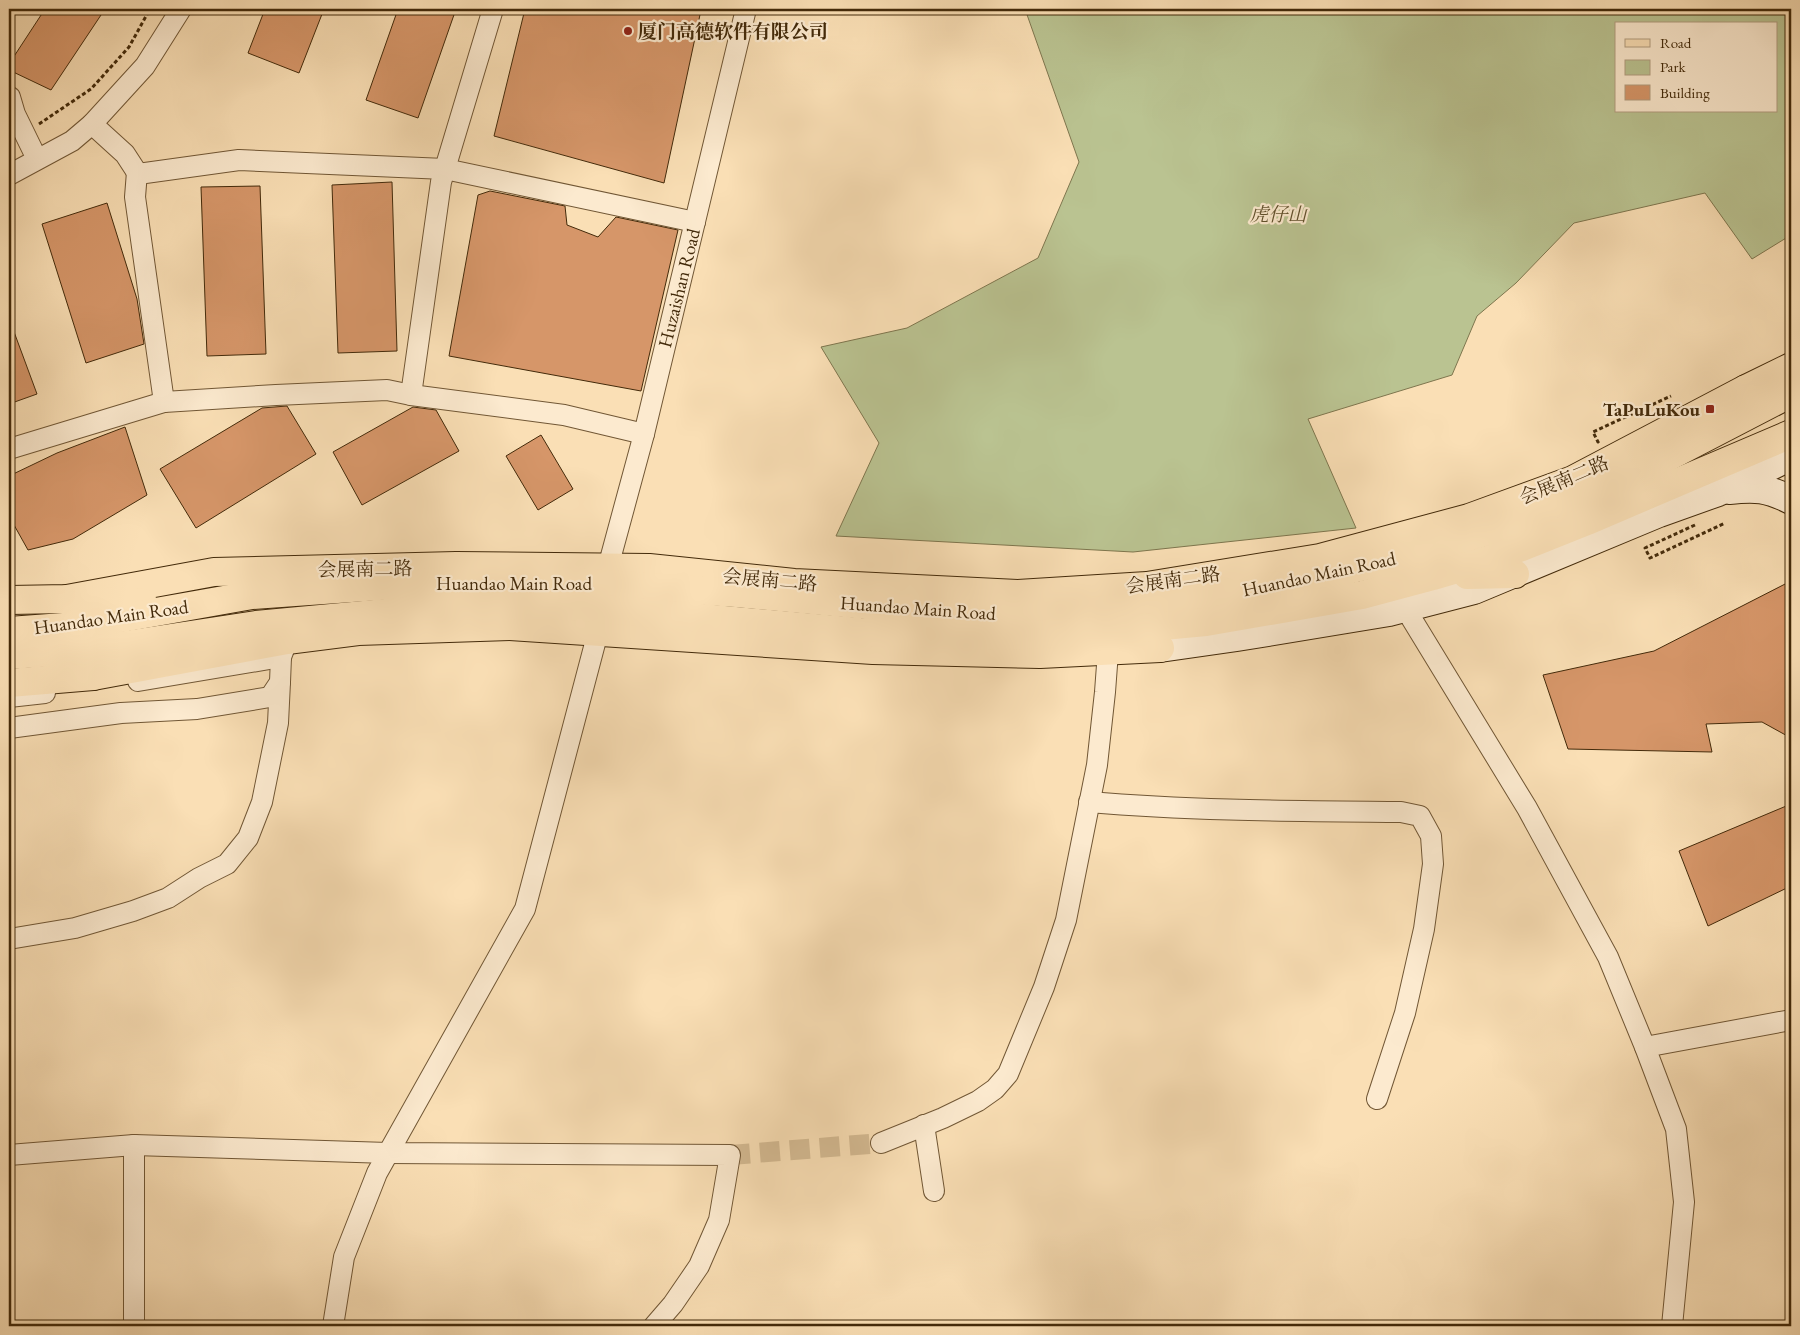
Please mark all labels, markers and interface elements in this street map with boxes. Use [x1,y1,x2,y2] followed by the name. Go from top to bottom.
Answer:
[638,19,828,44] place label: 厦门高德软件有限公司
[1615,22,1778,112] legend
[622,25,634,37] marker: 厦门高德软件有限公司
[1660,33,1692,52] text: Road
[1660,57,1687,76] text: Park
[1660,83,1710,102] text: Building
[1249,202,1308,227] park label: 虎仔山
[652,225,706,350] street label: Huzaishan Road
[1603,397,1701,422] place label: TaPuLuKou
[1704,403,1716,415] marker: TaPuLuKou
[1515,450,1613,510] street label: 会展南二路
[1240,545,1398,602] street label: Huandao Main Road
[317,556,413,582] street label: 会展南二路
[1124,561,1222,599] street label: 会展南二路
[722,563,818,597] street label: 会展南二路
[436,571,592,596] street label: Huandao Main Road
[839,590,997,626] street label: Huandao Main Road
[32,594,190,640] street label: Huandao Main Road

